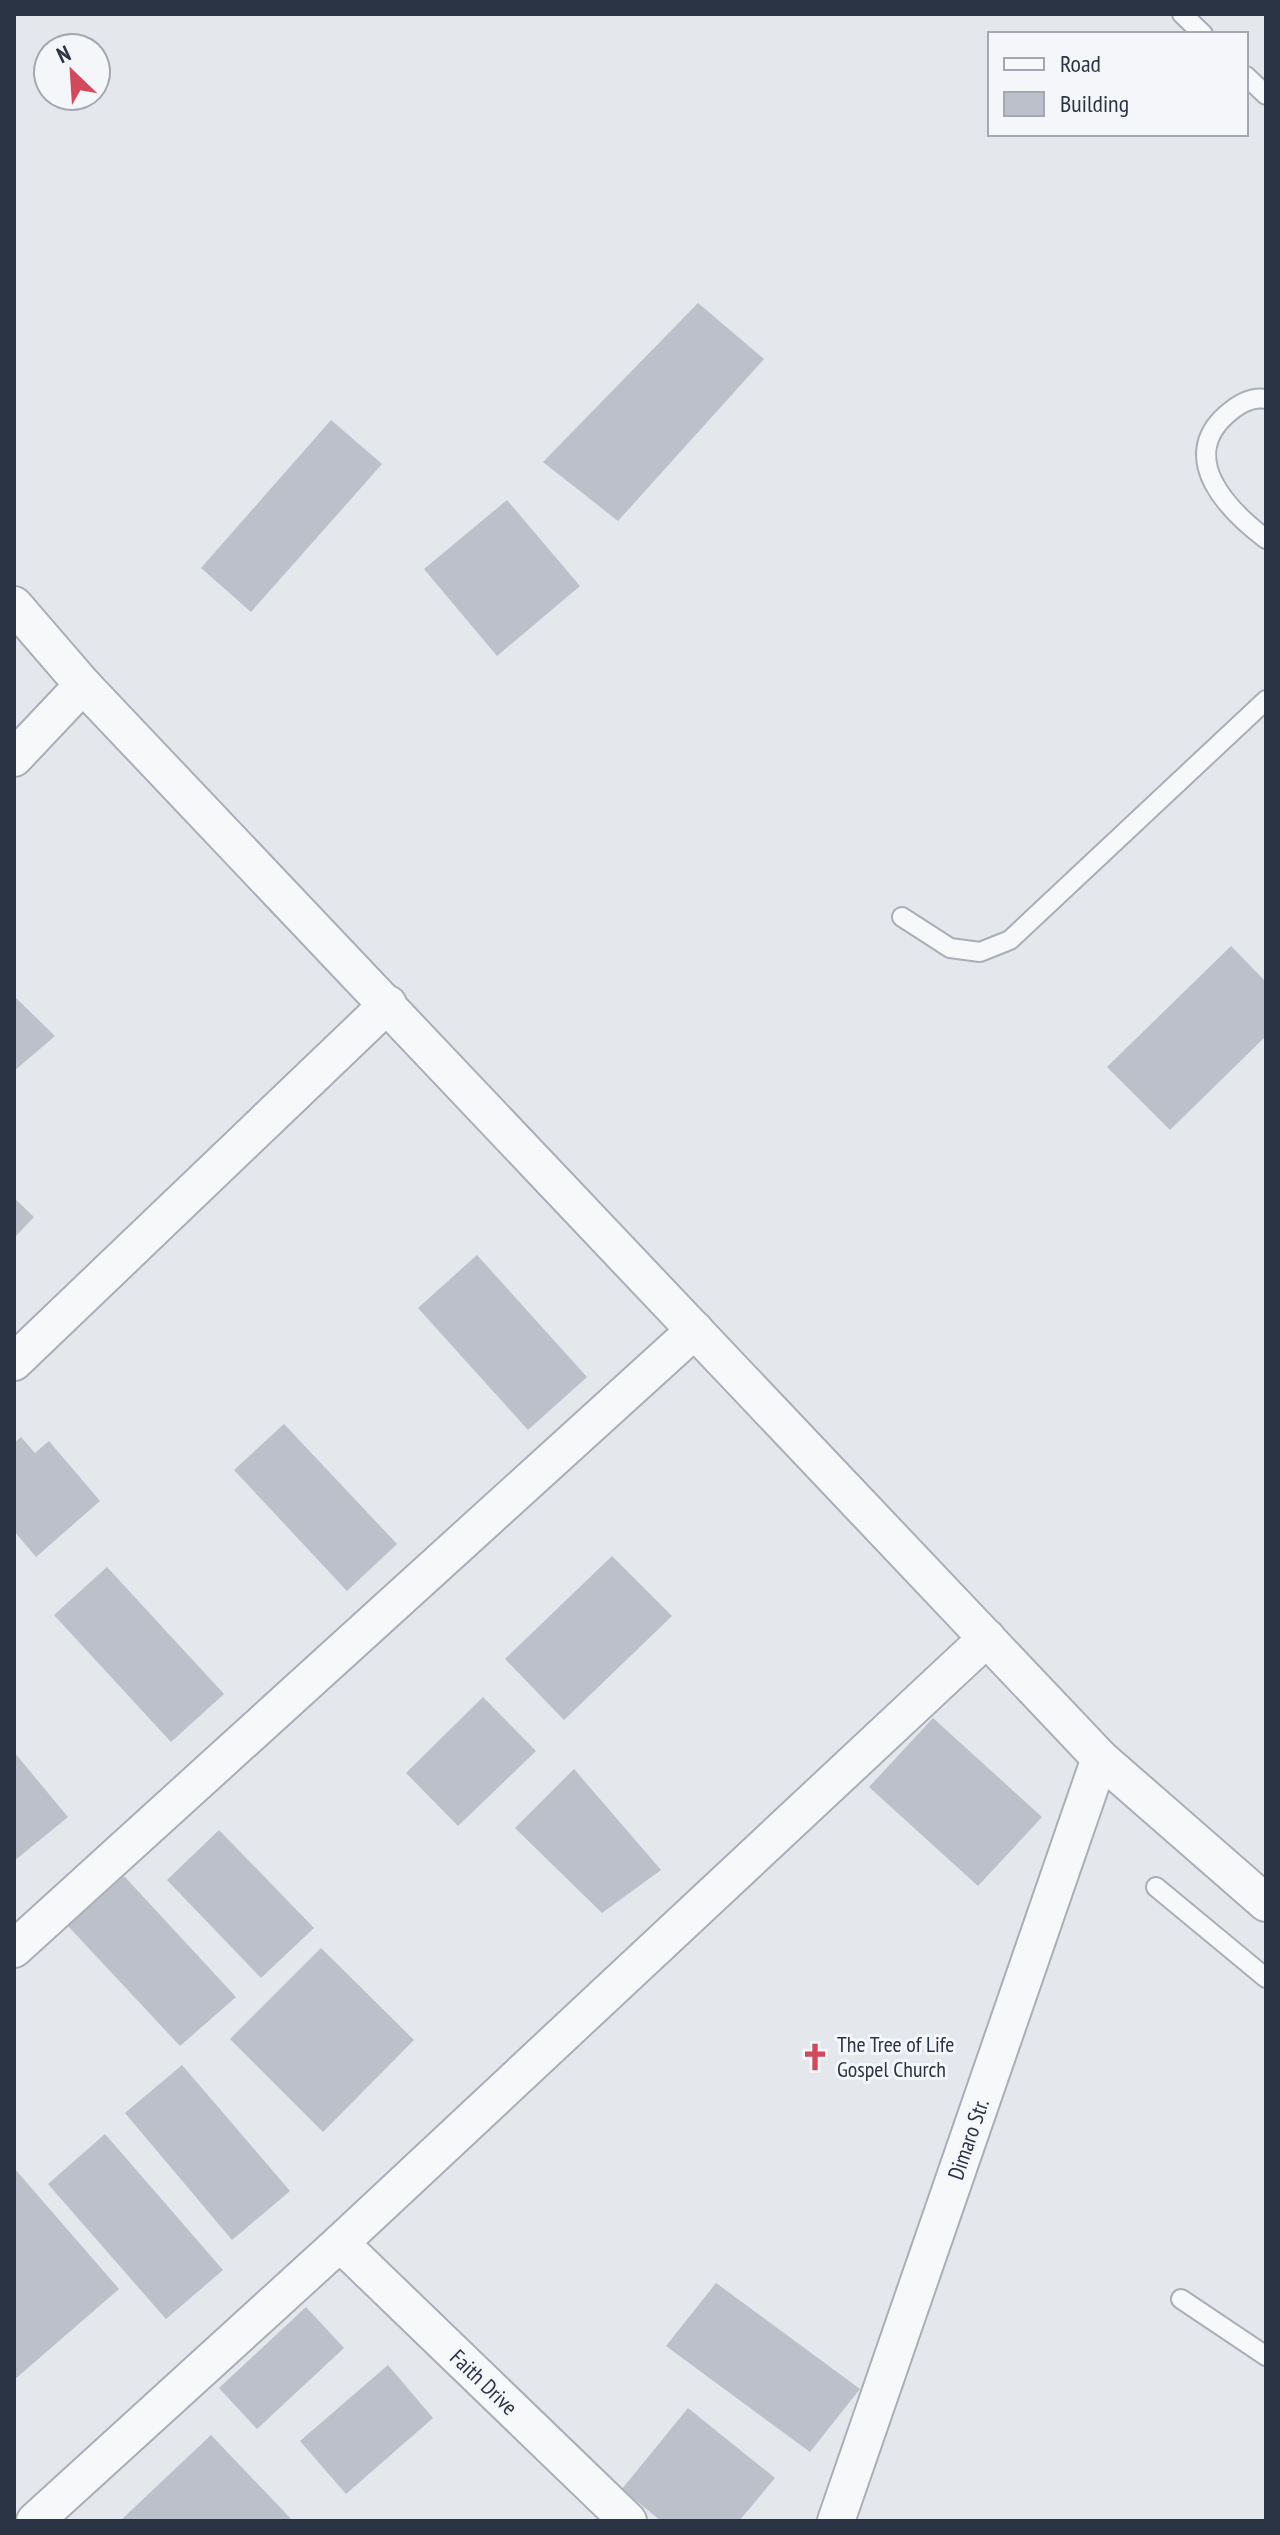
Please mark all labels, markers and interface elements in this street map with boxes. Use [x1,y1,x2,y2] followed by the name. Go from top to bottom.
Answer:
[32,32,112,112] north arrow
[988,32,1248,136] legend
[52,39,75,69] text: N
[1060,48,1101,79] text: Road
[1060,88,1129,119] text: Building
[837,2030,954,2083] place label: The Tree of Life Gospel Church
[800,2042,830,2072] church icon: The Tree of Life Gospel Church
[941,2095,995,2183] street label: Dimaro Str.
[444,2343,524,2421] street label: Faith Drive

